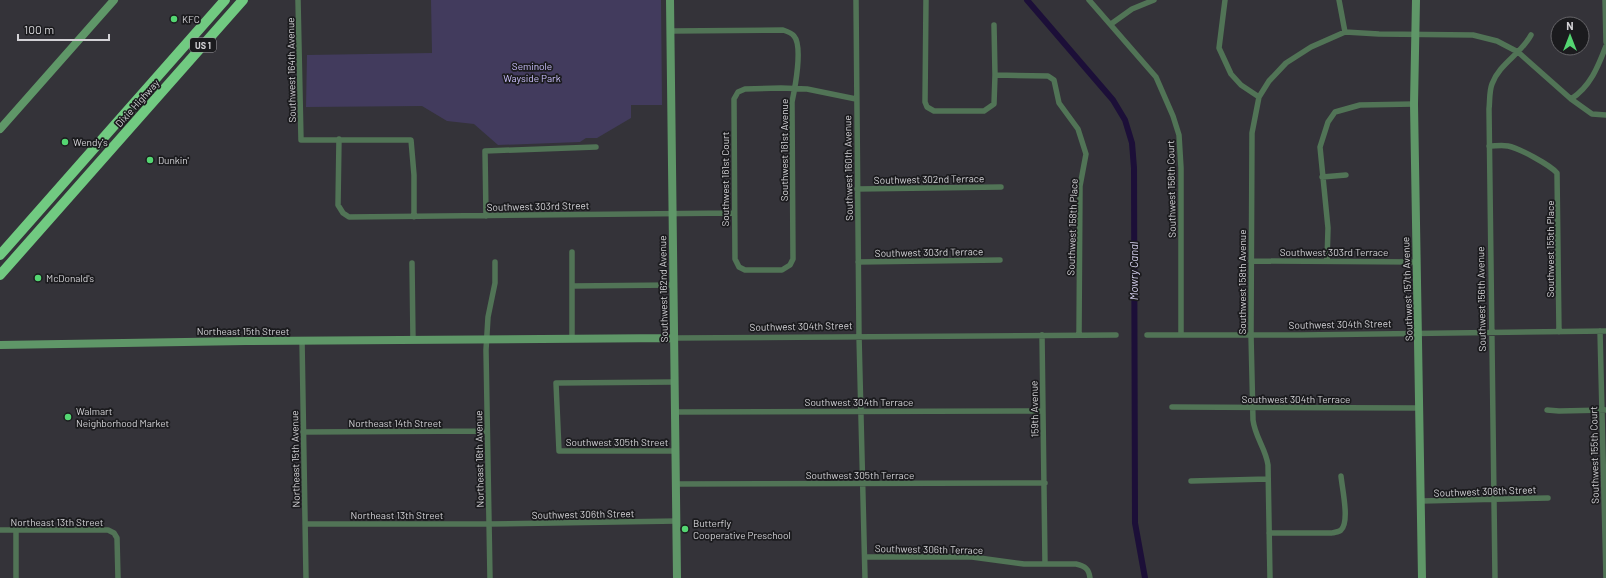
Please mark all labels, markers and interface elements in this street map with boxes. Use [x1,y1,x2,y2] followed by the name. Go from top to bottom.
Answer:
[182,13,200,25] place label: KFC
[169,14,179,24] marker: KFC
[18,16,109,42] scale bar
[1550,16,1590,56] north arrow
[284,17,298,123] street label: Southwest 164th Avenue
[1566,19,1574,32] text: N
[24,22,54,36] text: 100 m
[190,38,216,52] road number: US 1
[503,60,561,84] park label: Seminole Wayside Park
[113,76,162,129] street label: Dixie Highway
[778,99,790,201] street label: Southwest 161st Avenue
[841,115,855,221] street label: Southwest 160th Avenue
[719,131,731,227] street label: Southwest 161st Court
[73,136,108,148] place label: Wendy's
[60,137,70,147] marker: Wendy's
[1164,140,1178,238] street label: Southwest 158th Court
[158,154,189,166] place label: Dunkin'
[145,155,155,165] marker: Dunkin'
[874,172,984,186] street label: Southwest 302nd Terrace
[1064,178,1080,276] street label: Southwest 158th Place
[487,199,590,213] street label: Southwest 303rd Street
[1544,201,1556,297] street label: Southwest 155th Place
[1236,230,1248,334] street label: Southwest 158th Avenue
[656,235,670,343] street label: Southwest 162nd Avenue
[1399,237,1415,341] street label: Southwest 157th Avenue
[1127,241,1140,300] water label: Mowry Canal
[875,245,983,259] street label: Southwest 303rd Terrace
[1280,246,1388,258] street label: Southwest 303rd Terrace
[1474,246,1488,352] street label: Southwest 156th Avenue
[46,272,94,284] place label: McDonald's
[33,273,43,283] marker: McDonald's
[1288,317,1392,331] street label: Southwest 304th Street
[749,319,853,333] street label: Southwest 304th Street
[197,325,290,337] street label: Northeast 15th Street
[1028,381,1040,437] street label: 159th Avenue
[1242,393,1350,405] street label: Southwest 304th Terrace
[805,396,913,408] street label: Southwest 304th Terrace
[76,405,170,429] place label: Walmart Neighborhood Market
[1587,406,1601,504] street label: Southwest 155th Court
[288,410,302,508] street label: Northeast 15th Avenue
[472,410,486,508] street label: Northeast 16th Avenue
[63,412,73,422] marker: Walmart Neighborhood Market
[348,417,442,429] street label: Northeast 14th Street
[566,436,669,448] street label: Southwest 305th Street
[806,469,914,481] street label: Southwest 305th Terrace
[1434,483,1537,499] street label: Southwest 306th Street
[532,507,635,521] street label: Southwest 306th Street
[351,509,444,521] street label: Northeast 13th Street
[11,516,104,528] street label: Northeast 13th Street
[693,517,791,541] place label: Butterfly Cooperative Preschool
[680,524,690,534] marker: Butterfly Cooperative Preschool
[875,542,983,556] street label: Southwest 306th Terrace

